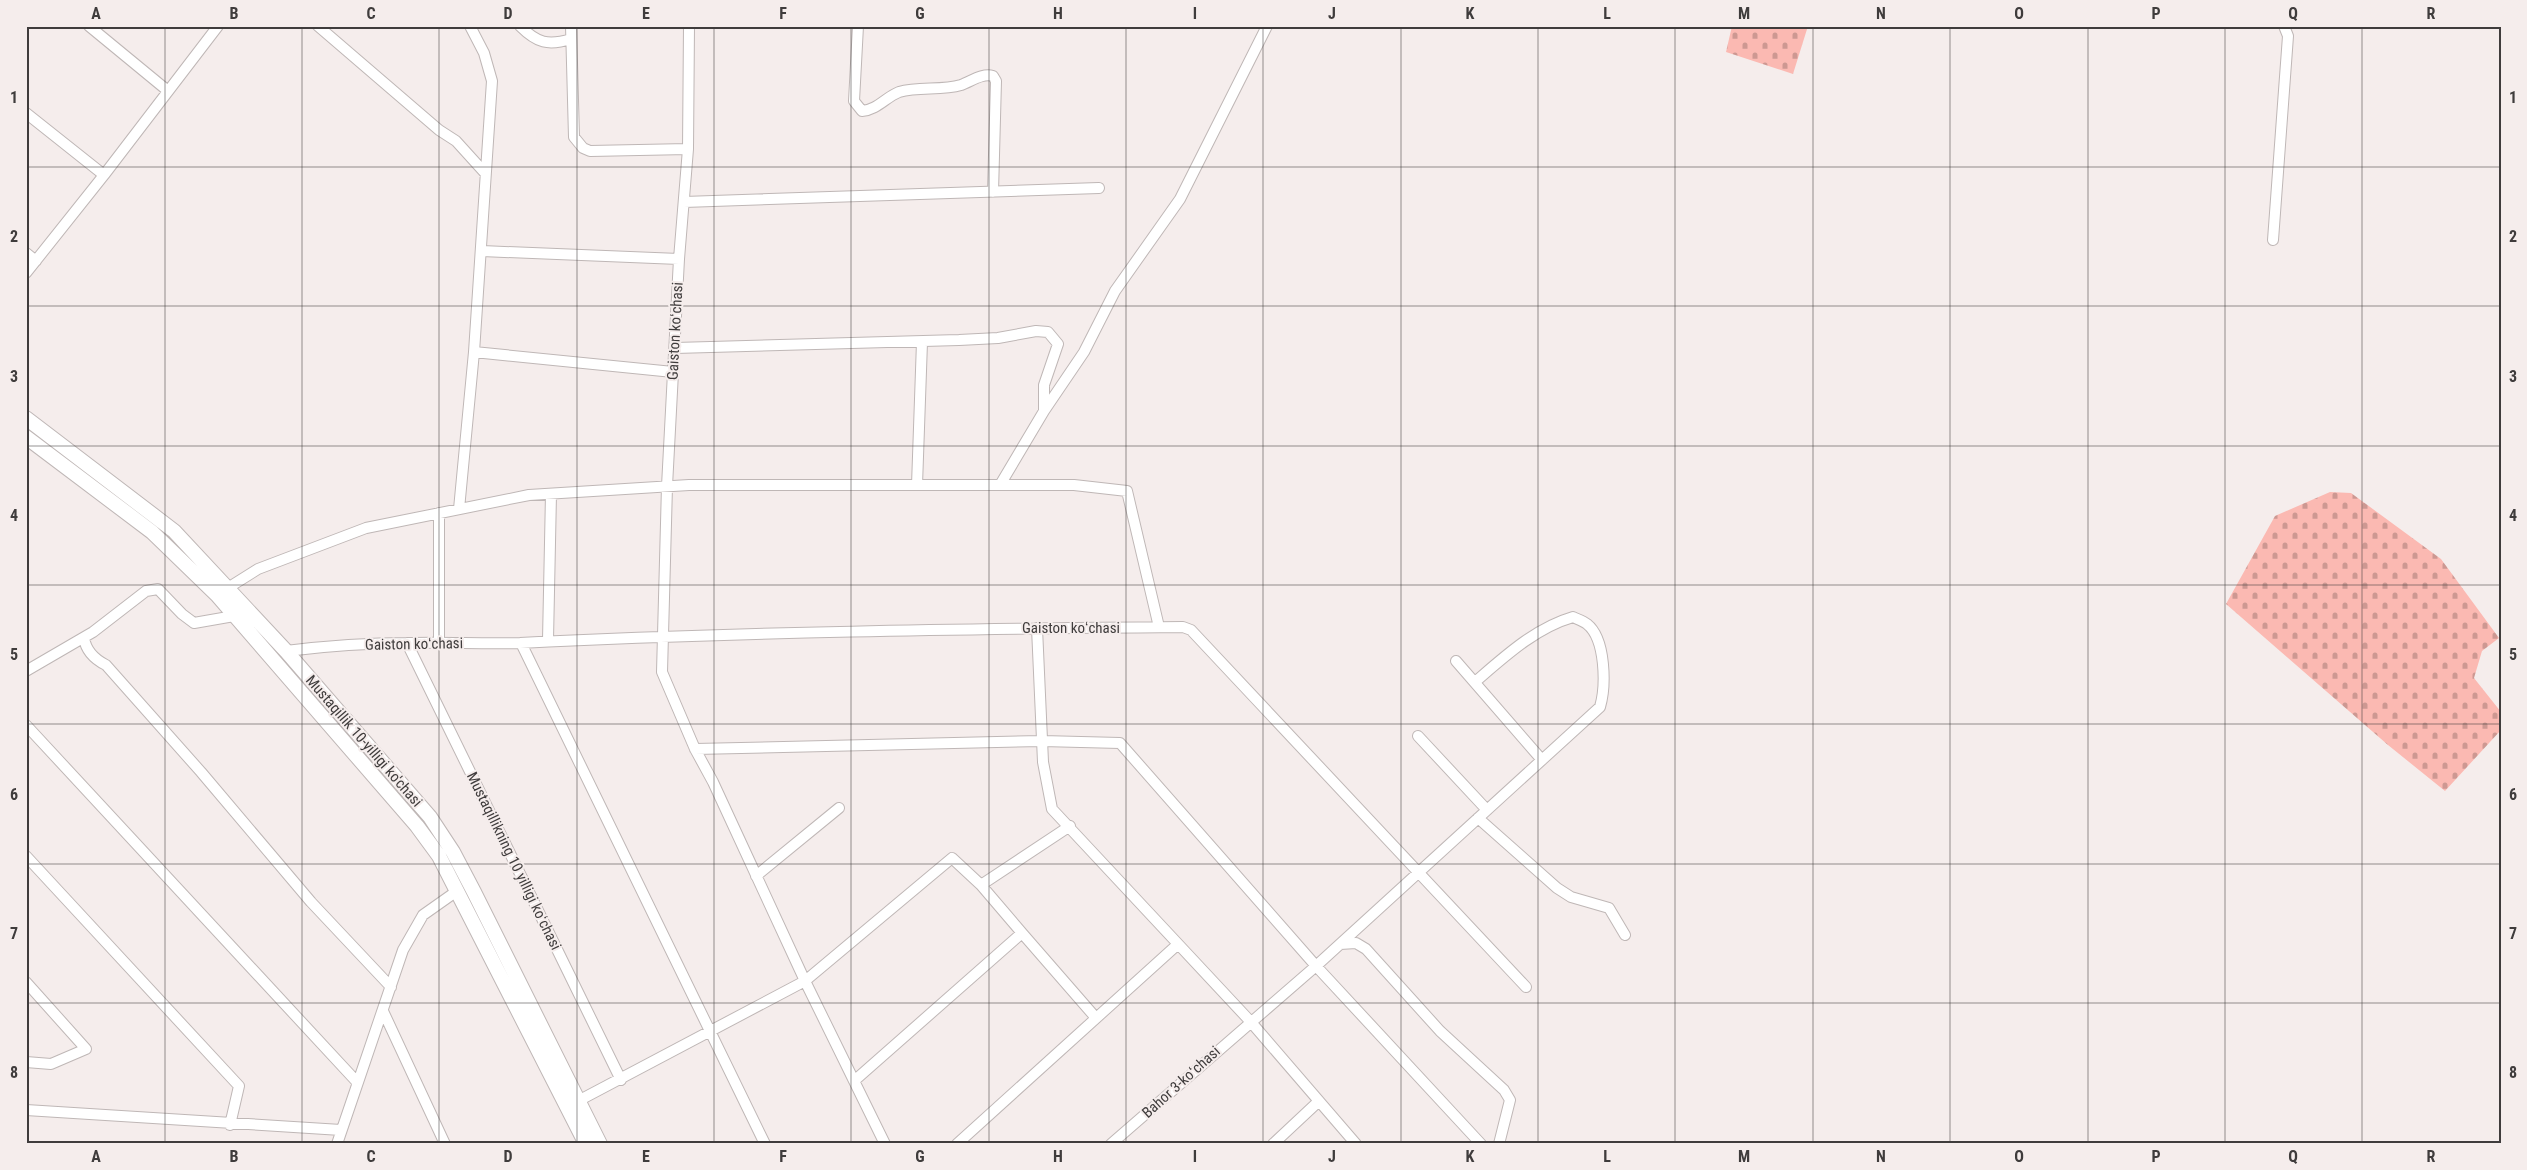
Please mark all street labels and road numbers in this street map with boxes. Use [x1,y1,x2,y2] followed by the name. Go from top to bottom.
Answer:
[663,282,687,380] street label: Gaiston koʻchasi
[1022,619,1120,637] street label: Gaiston koʻchasi
[365,634,463,654] street label: Gaiston koʻchasi
[302,672,426,810] street label: Mustaqillik 10-yilligi ko'chasi
[463,769,565,953] street label: Mustaqillikning 10 yilligi koʻchasi
[1138,1042,1224,1122] street label: Bahor 3-koʻchasi

